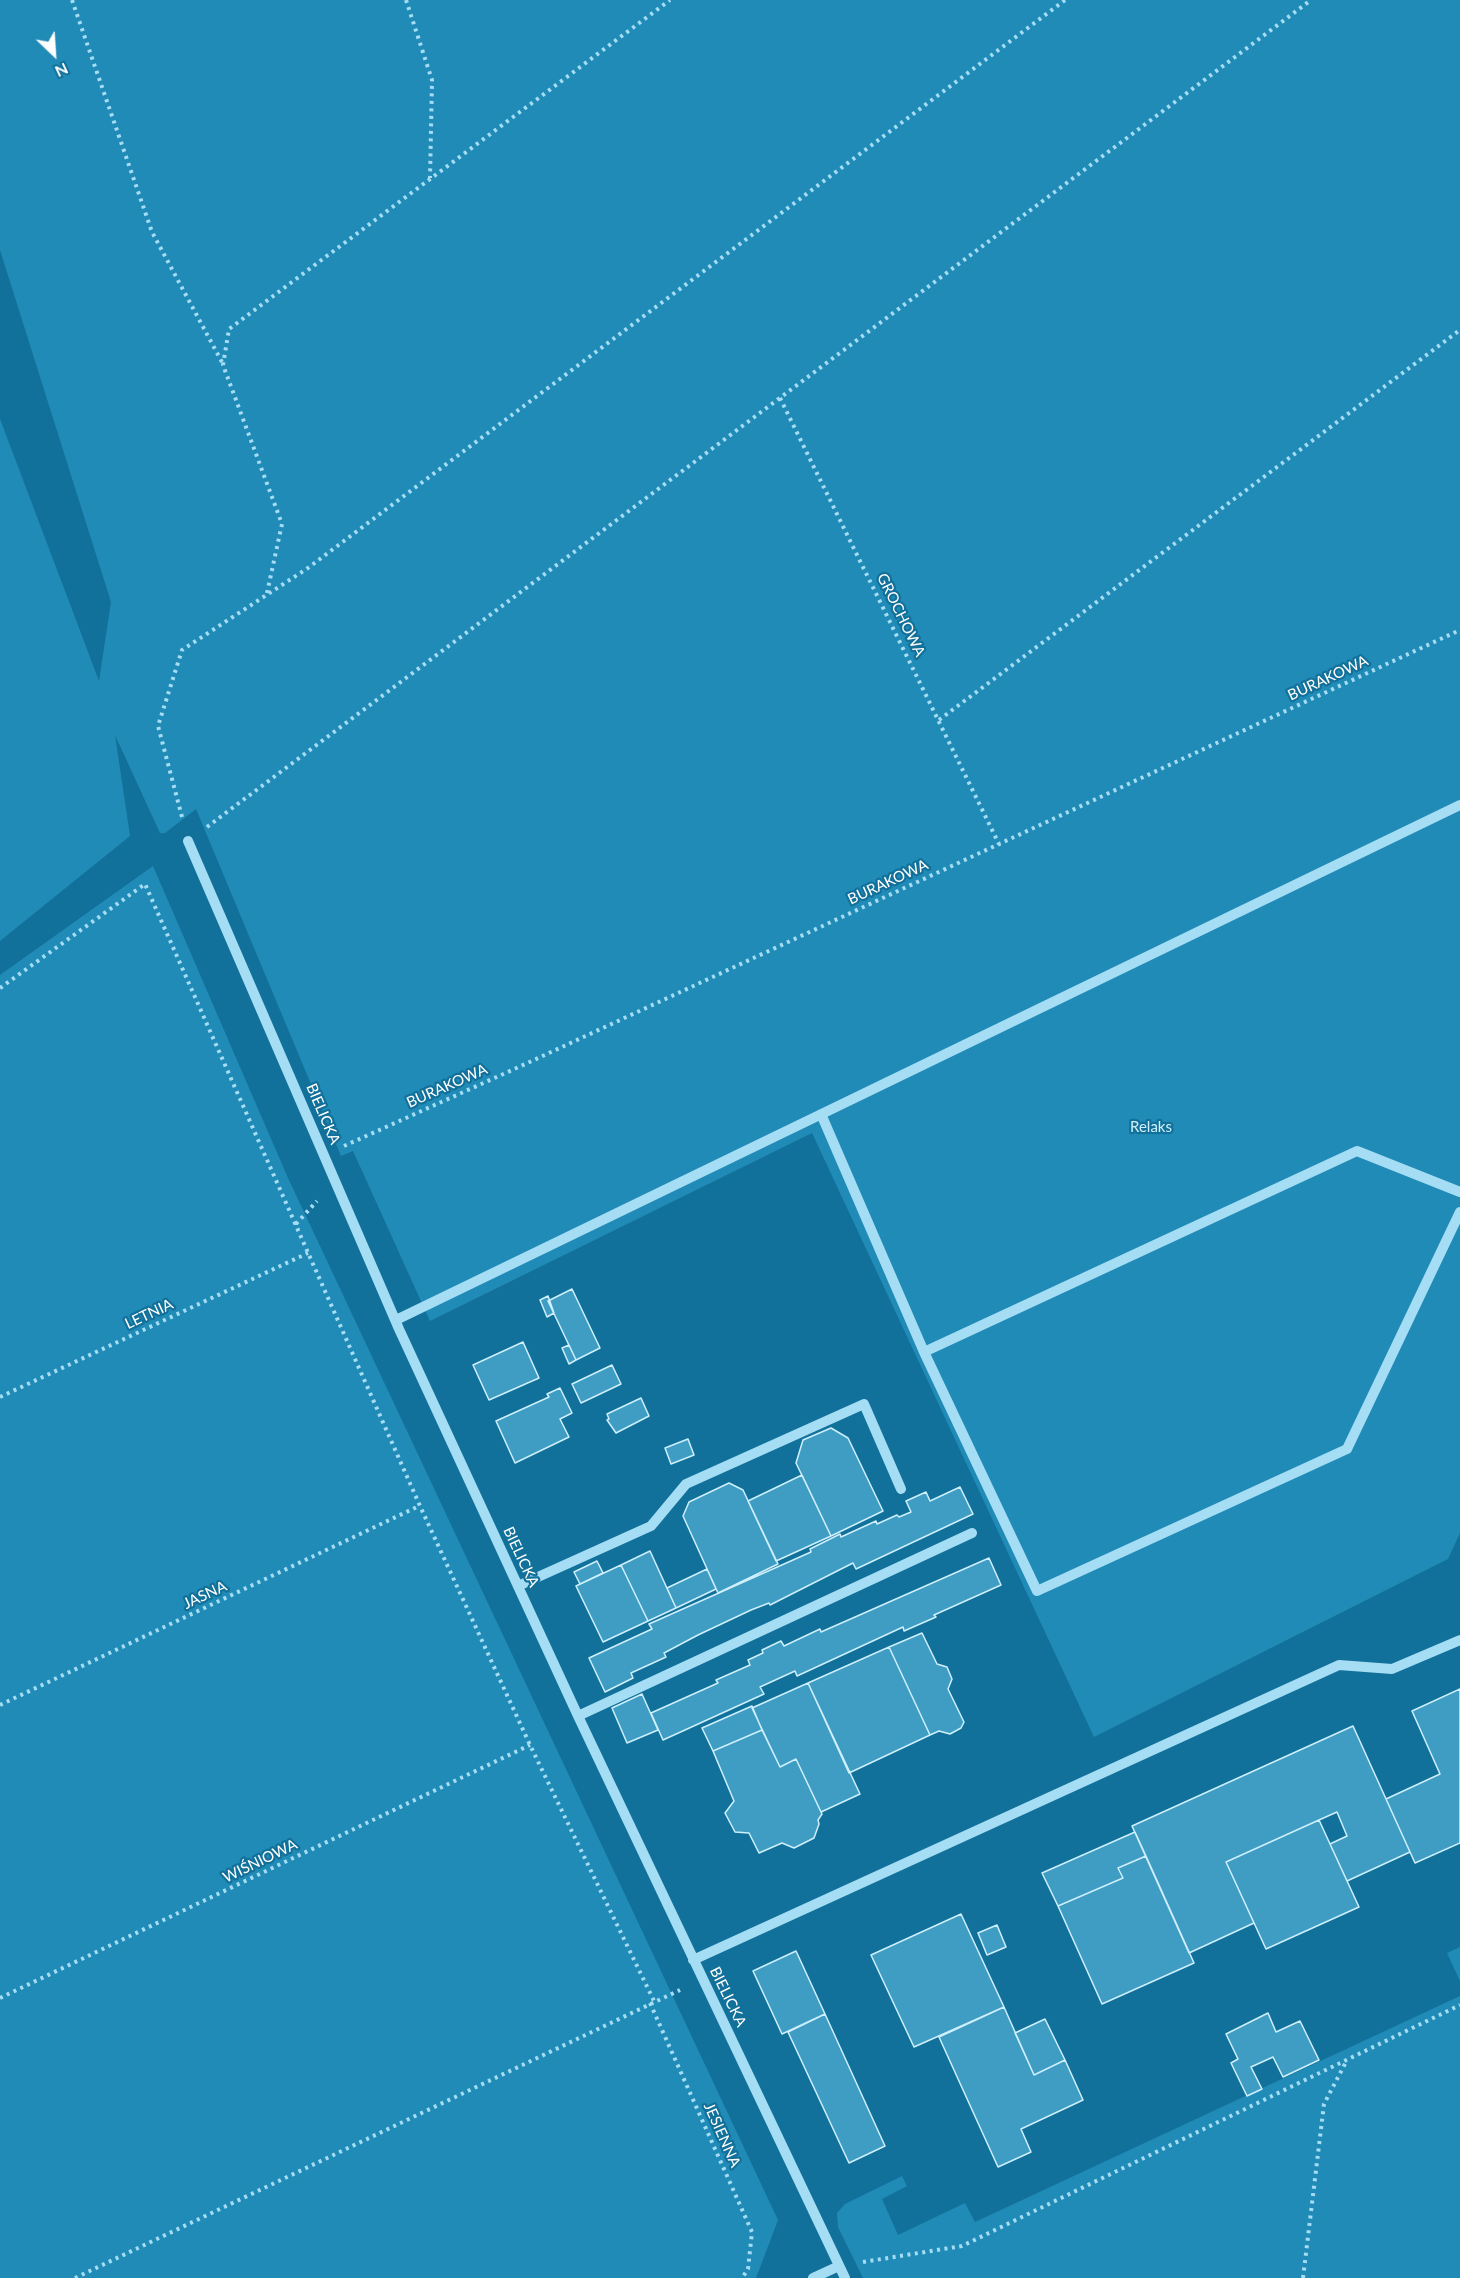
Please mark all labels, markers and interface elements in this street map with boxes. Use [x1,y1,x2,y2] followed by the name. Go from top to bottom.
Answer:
[24,24,84,84] north arrow
[52,60,71,82] text: N
[873,570,929,660] street label: GROCHOWA
[1285,652,1371,704] street label: BURAKOWA
[845,856,931,908] street label: BURAKOWA
[404,1060,490,1112] street label: BURAKOWA
[302,1081,344,1147] street label: BIELICKA
[1130,1118,1172,1136] park label: Relaks
[122,1295,176,1333] street label: LETNIA
[499,1524,543,1590] street label: BIELICKA
[180,1577,230,1613] street label: JASNA
[220,1835,300,1887] street label: WIŚNIOWA
[706,1964,750,2030] street label: BIELICKA
[700,2100,744,2170] street label: JESIENNA

